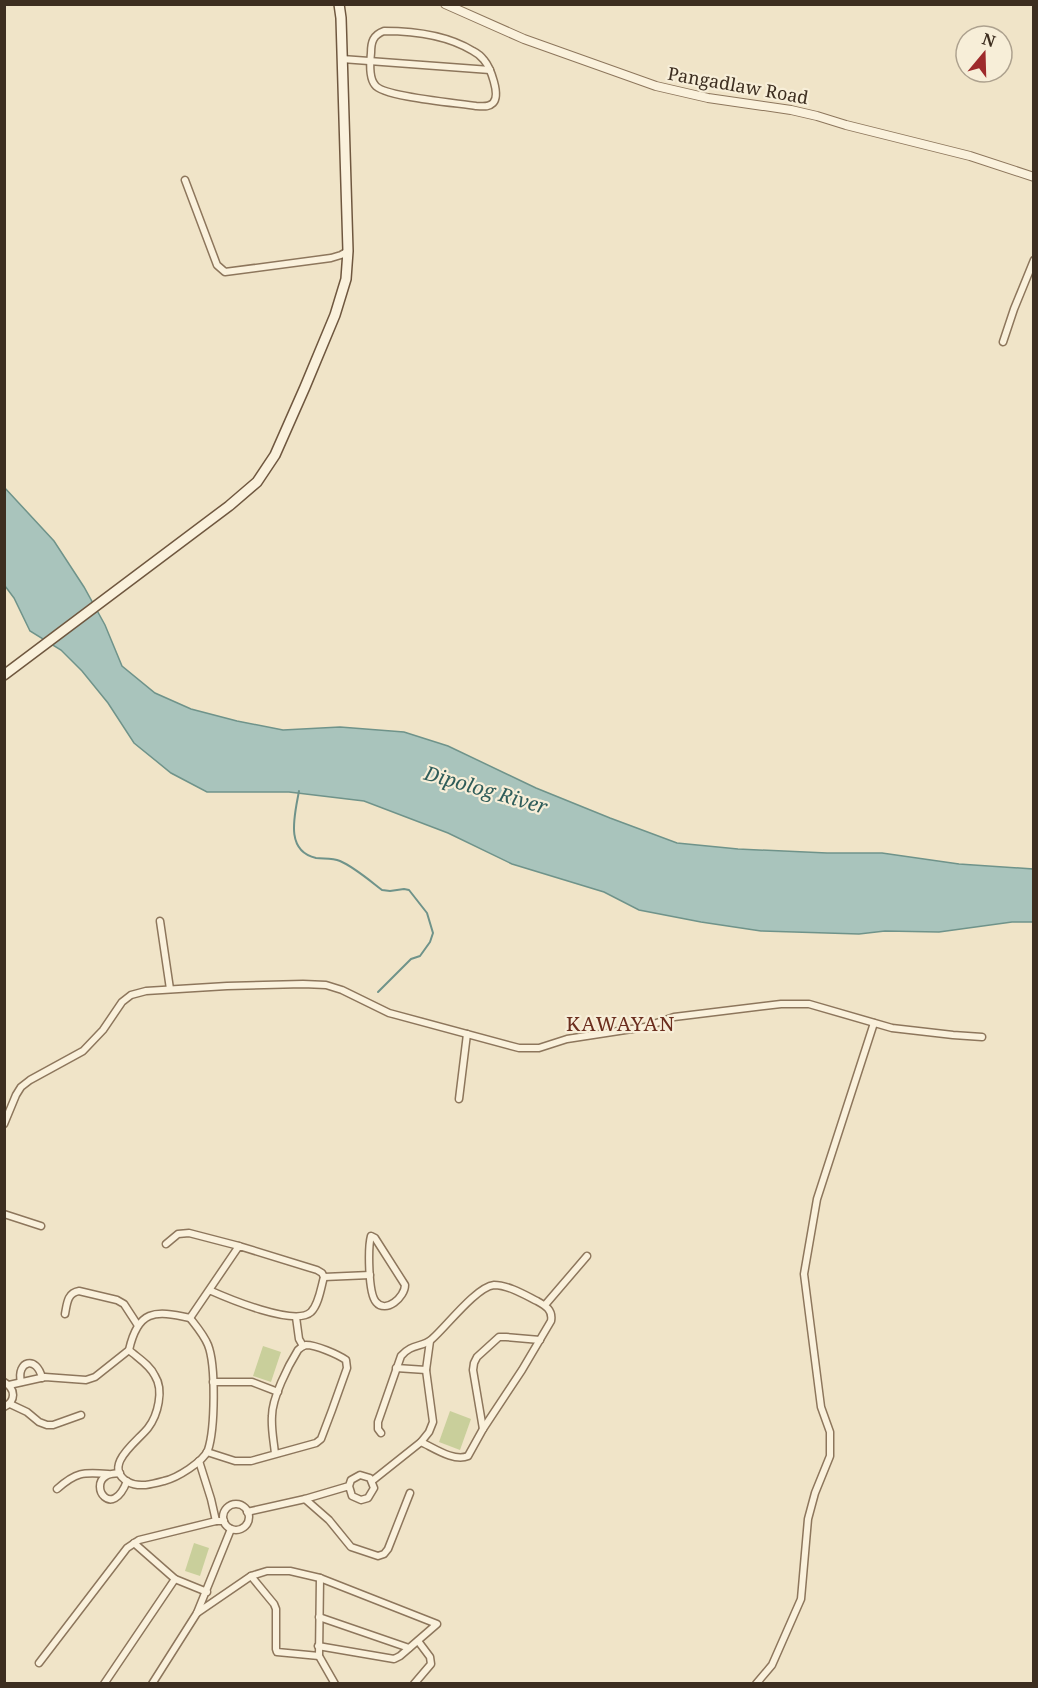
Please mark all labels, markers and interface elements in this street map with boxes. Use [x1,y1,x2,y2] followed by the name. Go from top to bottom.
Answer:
[954,24,1014,84] north arrow
[979,27,999,52] text: N
[666,61,811,109] street label: Pangadlaw Road
[420,759,551,820] water label: Dipolog River
[566,1010,676,1037] district label: KAWAYAN

